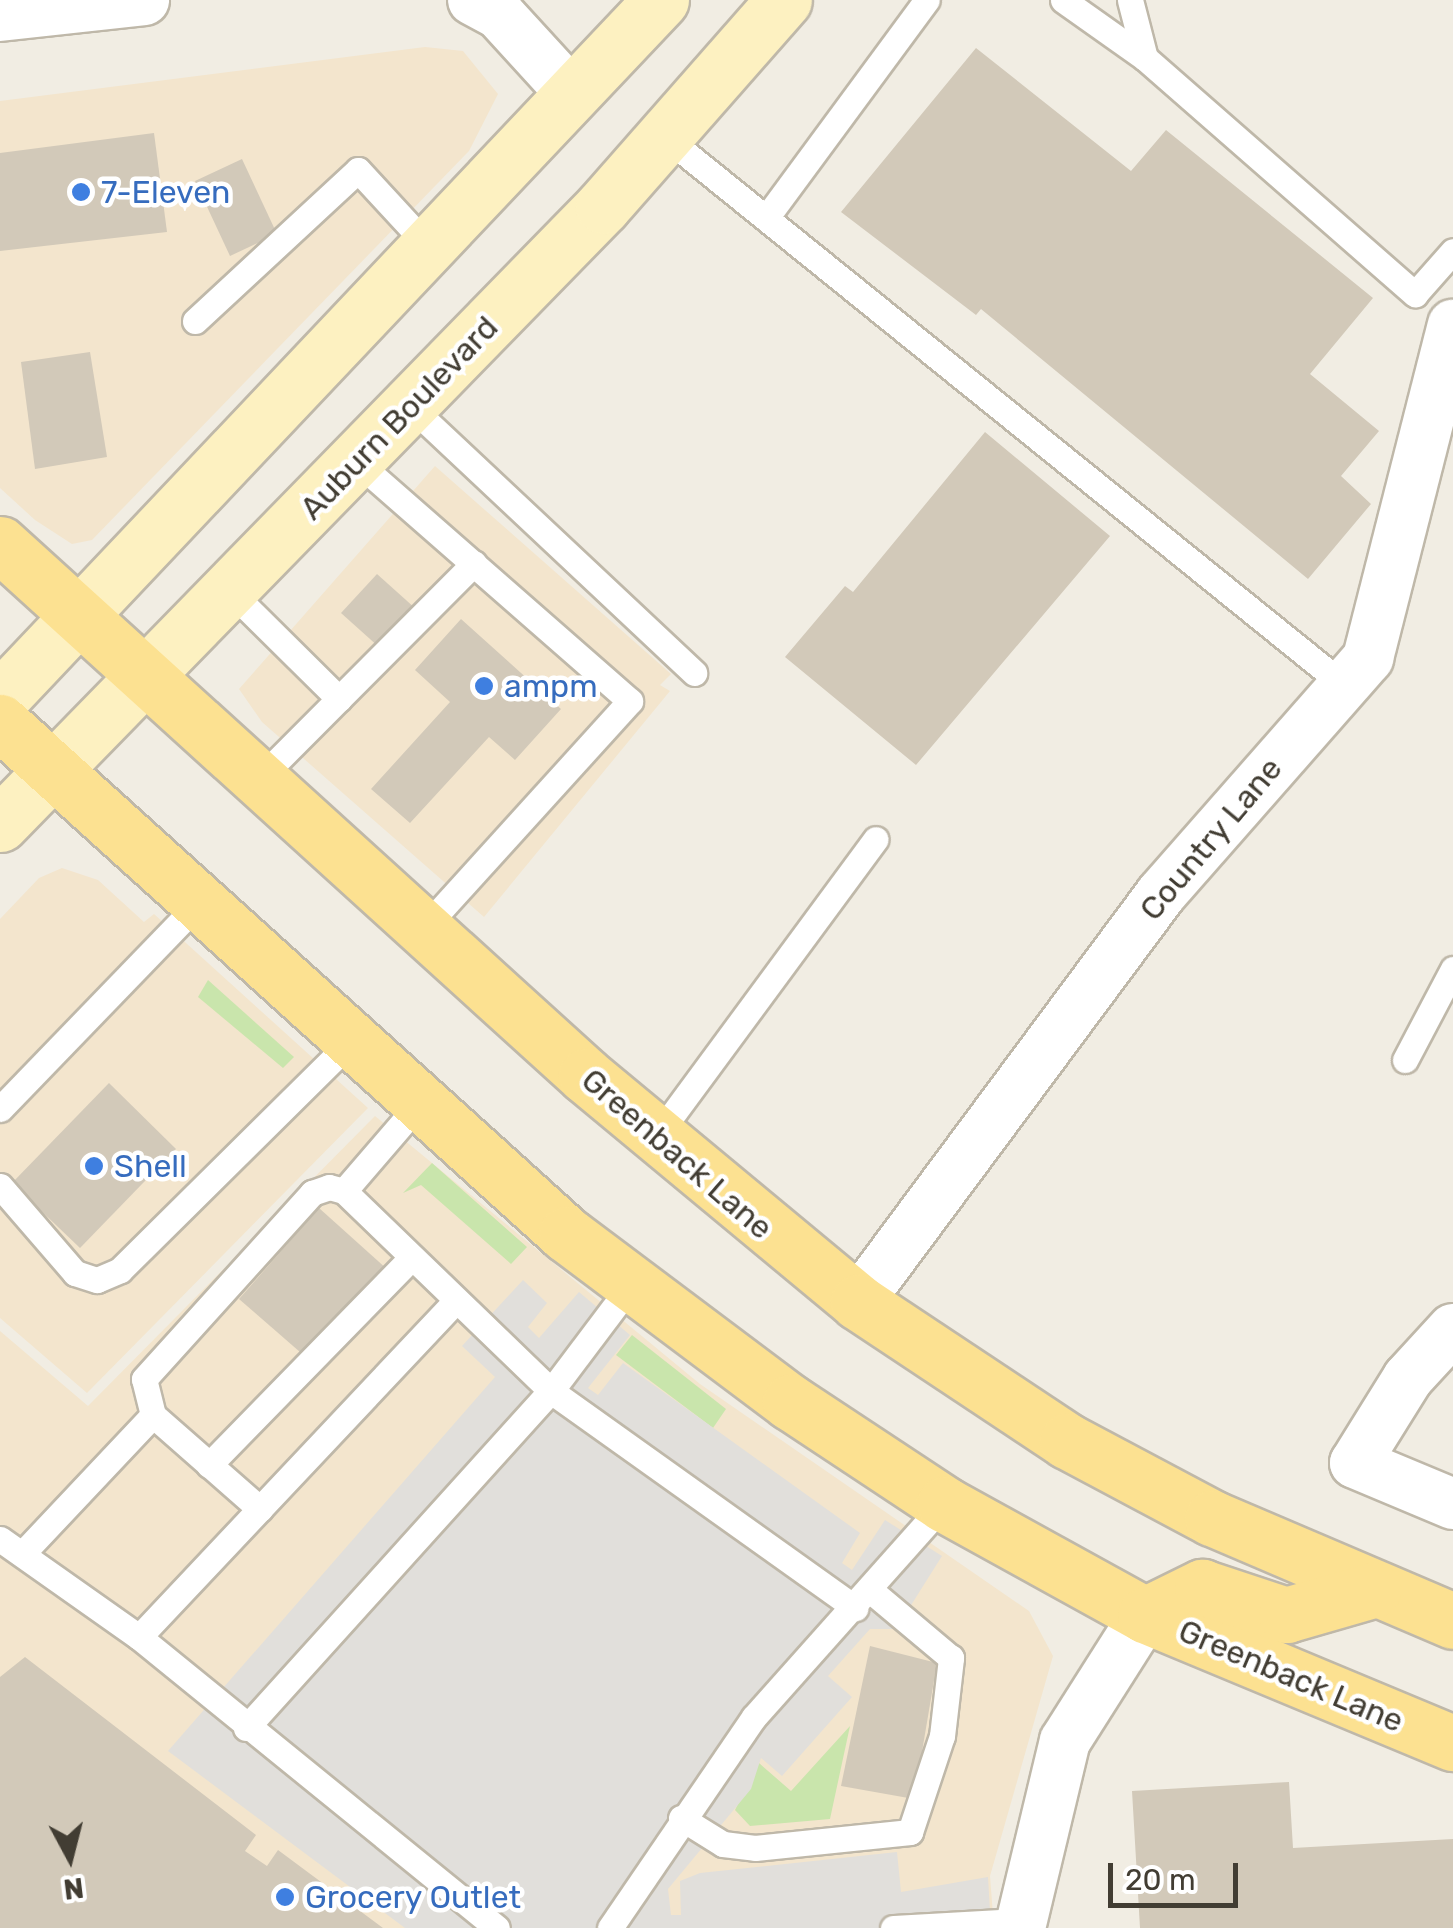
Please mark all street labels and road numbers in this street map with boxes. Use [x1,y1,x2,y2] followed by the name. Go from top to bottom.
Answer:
[292,308,506,528] street label: Auburn Boulevard
[1132,750,1290,928] street label: Country Lane
[574,1061,780,1247] street label: Greenback Lane
[1173,1611,1409,1741] street label: Greenback Lane

